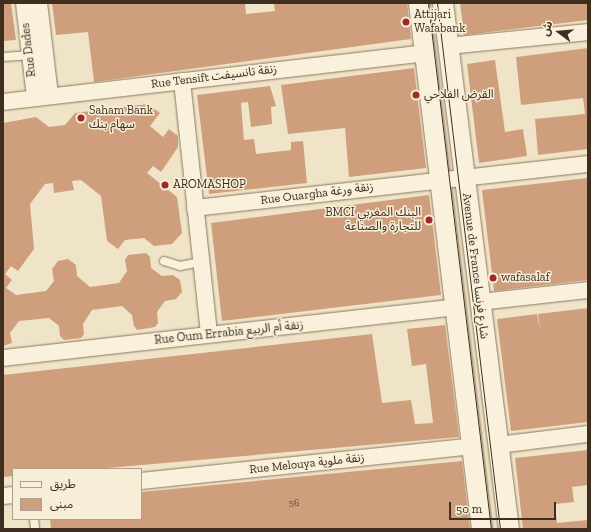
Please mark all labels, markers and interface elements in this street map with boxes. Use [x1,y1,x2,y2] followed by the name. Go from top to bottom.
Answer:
[414,8,465,36] place label: Attijari Wafabank
[539,12,579,52] north arrow
[401,17,411,27] marker: Attijari Wafabank
[539,20,555,38] text: ش
[19,22,39,78] street label: Rue Dades
[150,62,278,92] street label: Rue Tensift زنقة تانسيفت
[424,88,494,102] place label: القرض الفلاحي
[411,90,421,100] marker: القرض الفلاحي
[89,104,153,132] place label: Saham Bank سهام بنك
[76,113,86,123] marker: Saham Bank سهام بنك
[173,178,246,192] place label: AROMASHOP
[160,180,170,190] marker: AROMASHOP
[260,180,374,208] street label: Rue Ouargha زنقة ورغة
[459,192,491,340] street label: Avenue de France شارع فرنسا
[325,206,421,234] place label: BMCI البنك المغربي للتجارة والصناعة
[424,215,434,225] marker: BMCI البنك المغربي للتجارة والصناعة
[501,271,549,285] place label: wafasalaf
[488,273,498,283] marker: wafasalaf
[154,318,304,348] street label: Rue Oum Errabia زنقة أم الربيع
[249,451,365,477] street label: Rue Melouya زنقة ملوية
[12,468,142,520] legend
[50,477,76,491] text: طريق
[451,494,558,520] scale bar
[50,497,73,511] text: مبنى
[289,498,299,510] house number: 56
[456,502,482,516] text: 50 m

